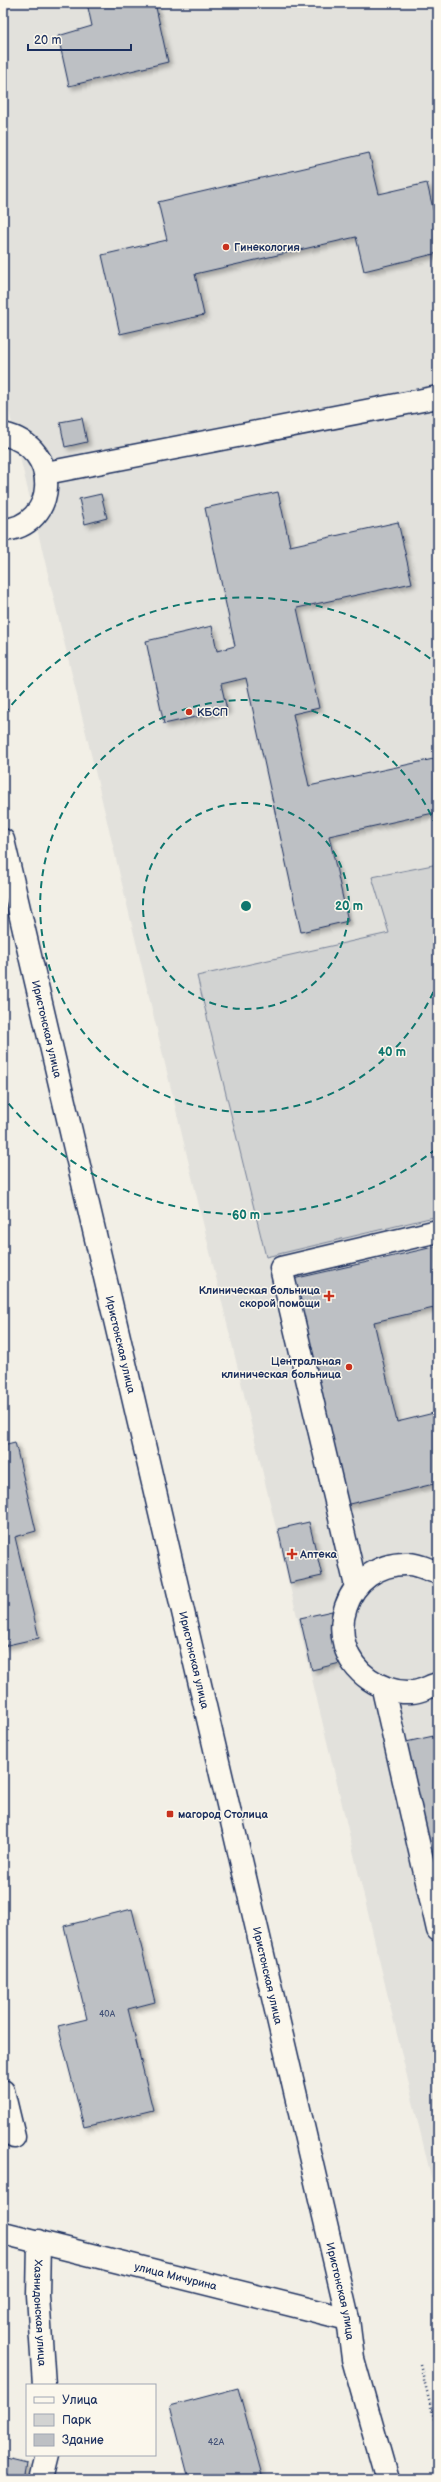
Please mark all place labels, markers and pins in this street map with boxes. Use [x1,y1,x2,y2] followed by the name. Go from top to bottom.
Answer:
[234,241,300,254] place label: Гинекология
[221,242,231,252] marker: Гинекология
[197,706,228,719] place label: КБСП
[184,707,194,717] marker: КБСП
[239,899,253,913] centre of rings
[199,1284,321,1310] place label: Клиническая больница скорой помощи
[323,1290,335,1302] marker: Клиническая больница скорой помощи
[221,1355,342,1381] place label: Центральная клиническая больница
[344,1362,354,1372] marker: Центральная клиническая больница
[299,1548,338,1561] place label: Аптека
[287,1549,297,1559] marker: Аптека
[178,1808,268,1821] place label: магород Столица
[165,1809,175,1819] marker: магород Столица

